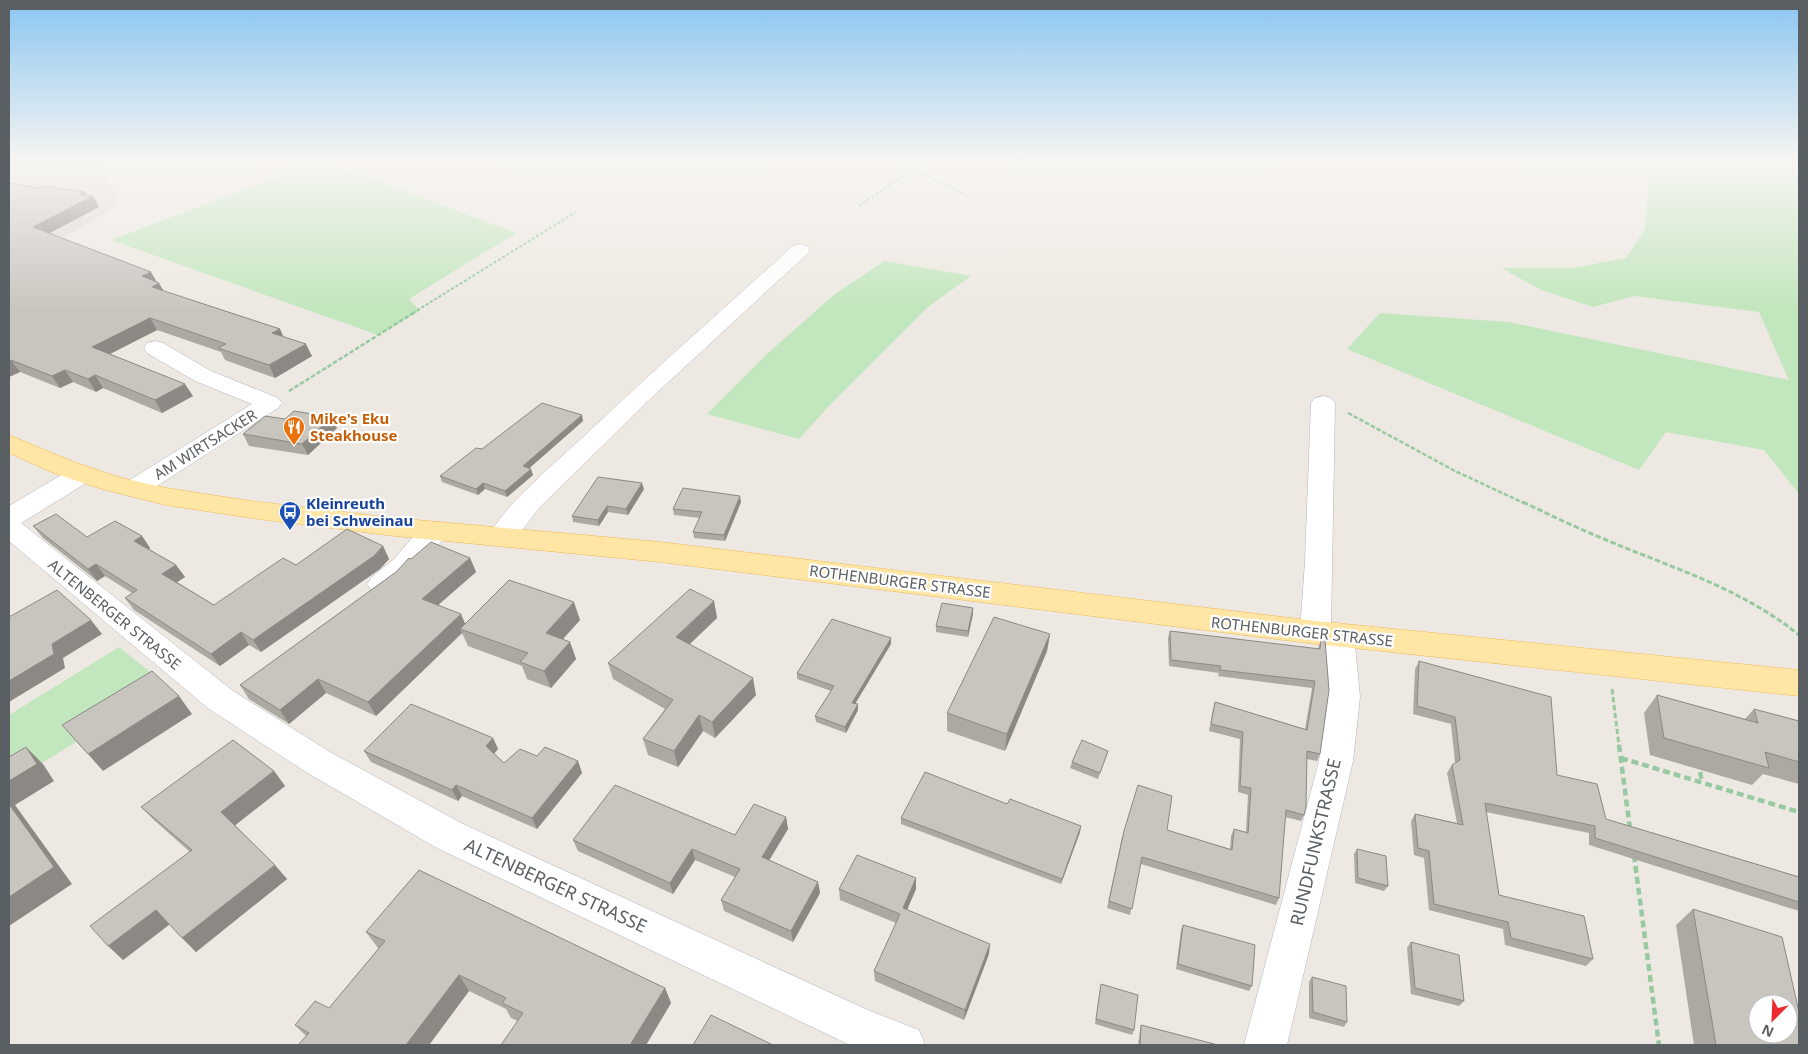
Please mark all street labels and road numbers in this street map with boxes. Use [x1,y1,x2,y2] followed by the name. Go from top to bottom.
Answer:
[150,404,261,484] street label: AM WIRTSACKER
[44,554,186,674] street label: ALTENBERGER STRASSE
[808,560,992,602] street label: ROTHENBURGER STRASSE
[1210,612,1394,650] street label: ROTHENBURGER STRASSE
[1284,756,1346,928] street label: RUNDFUNKSTRASSE
[461,832,651,938] street label: ALTENBERGER STRASSE

